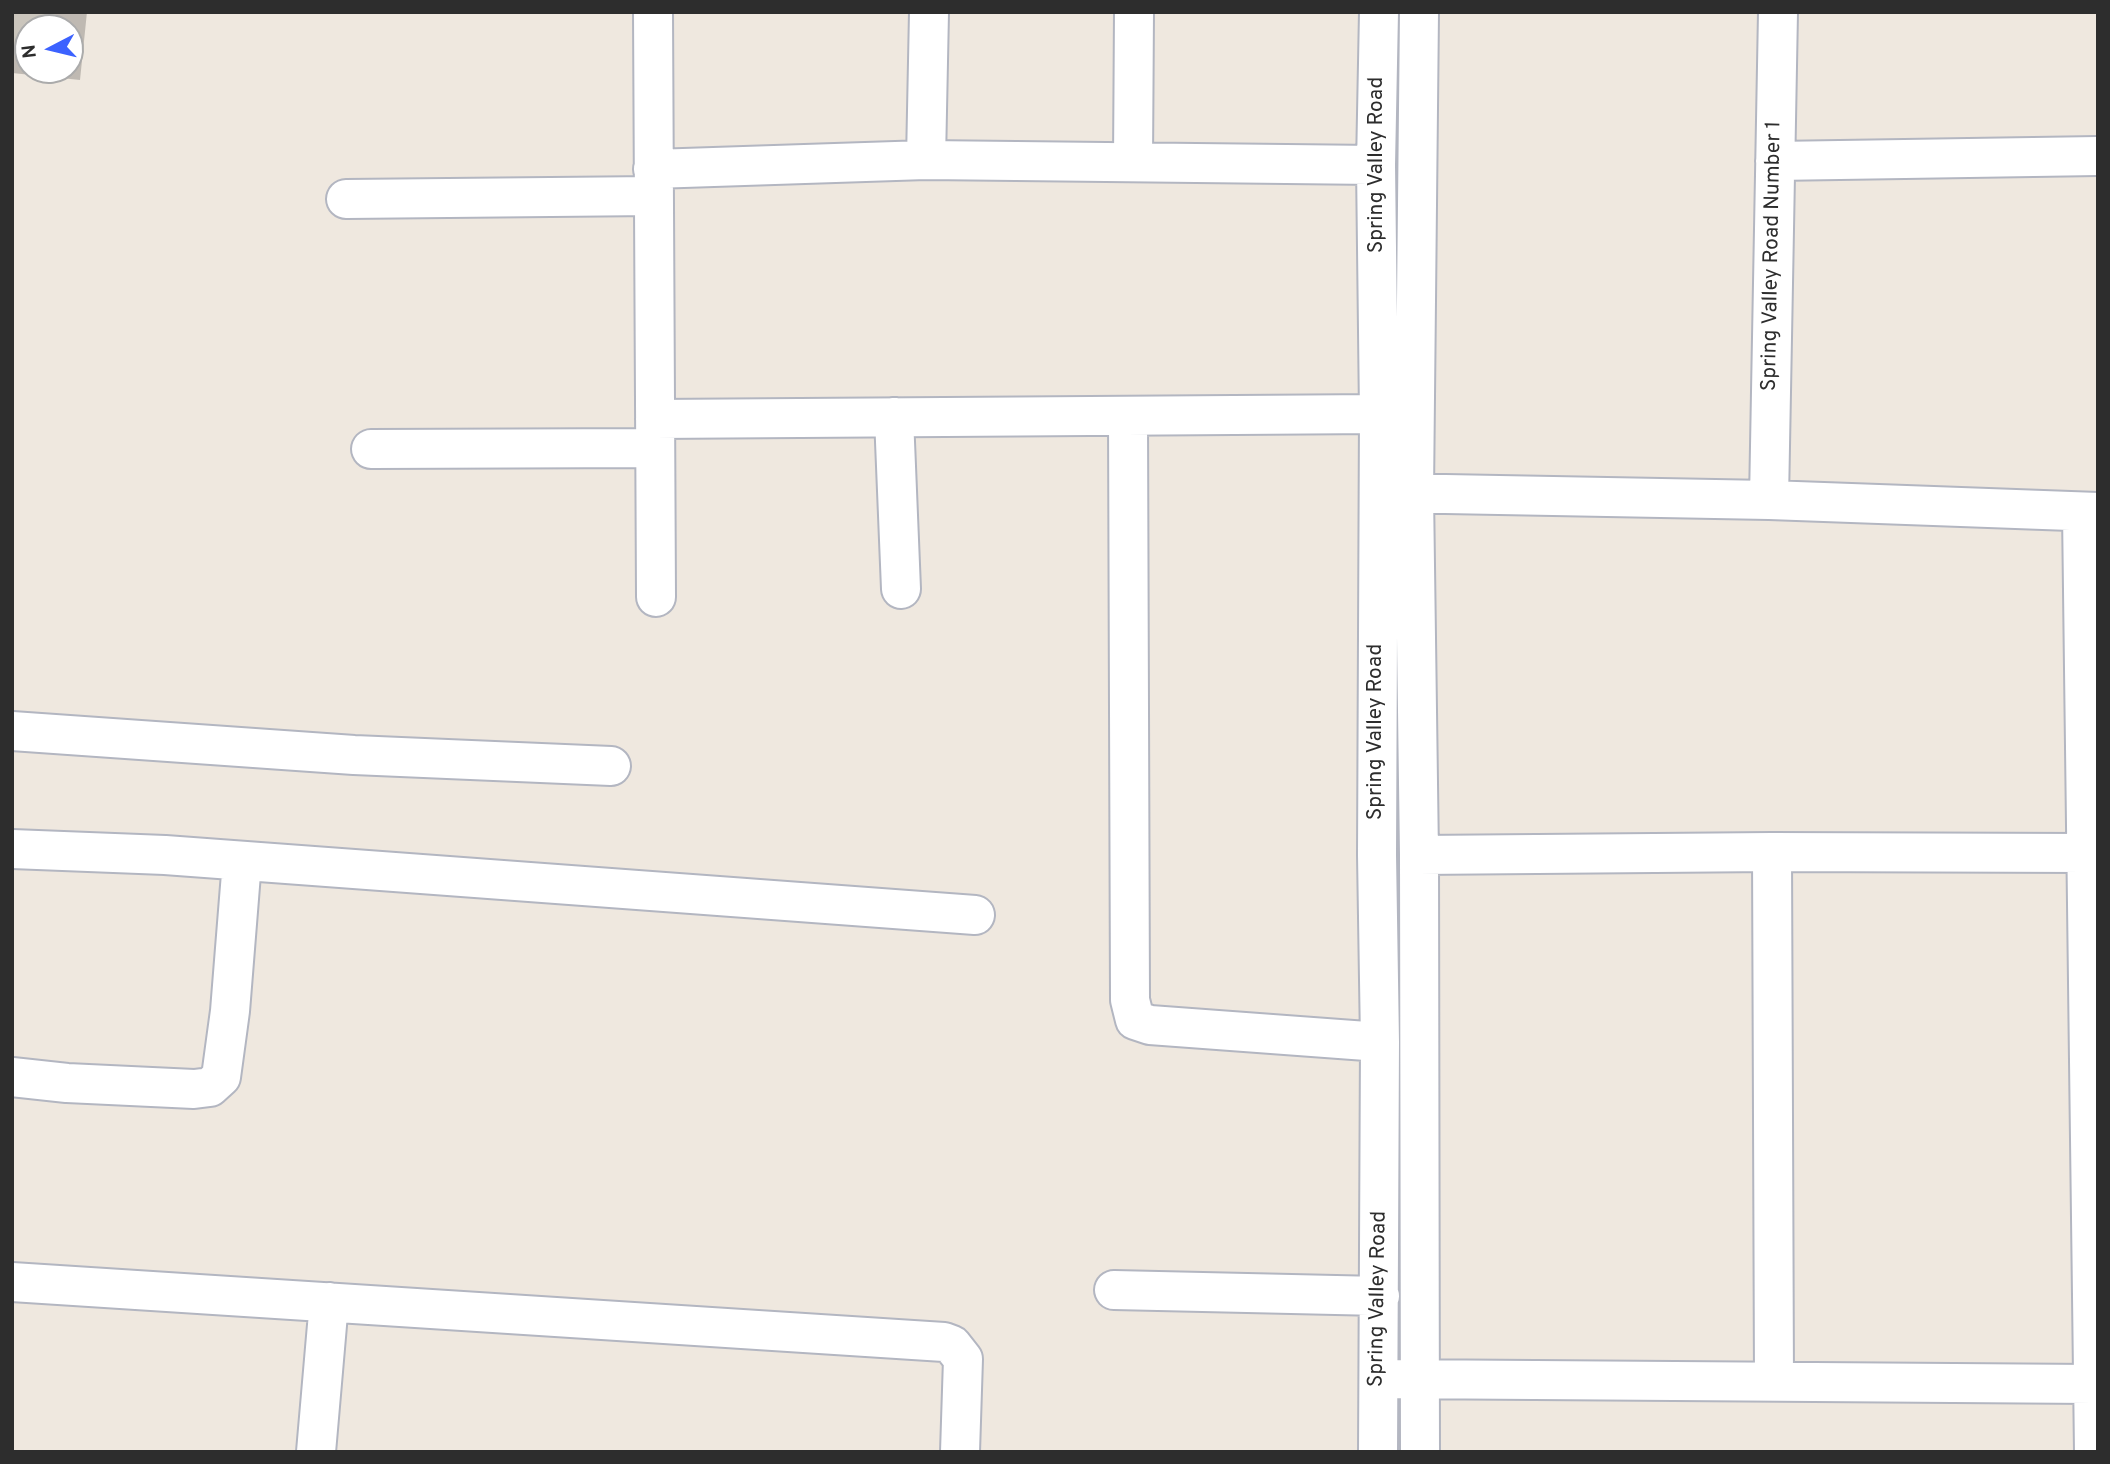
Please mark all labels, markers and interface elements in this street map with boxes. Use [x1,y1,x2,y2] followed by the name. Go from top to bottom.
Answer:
[14,14,84,84] north arrow
[17,43,43,60] text: N
[1365,77,1391,253] street label: Spring Valley Road
[1758,121,1788,391] street label: Spring Valley Road Number 1
[1364,644,1390,820] street label: Spring Valley Road
[1365,1211,1393,1387] street label: Spring Valley Road

